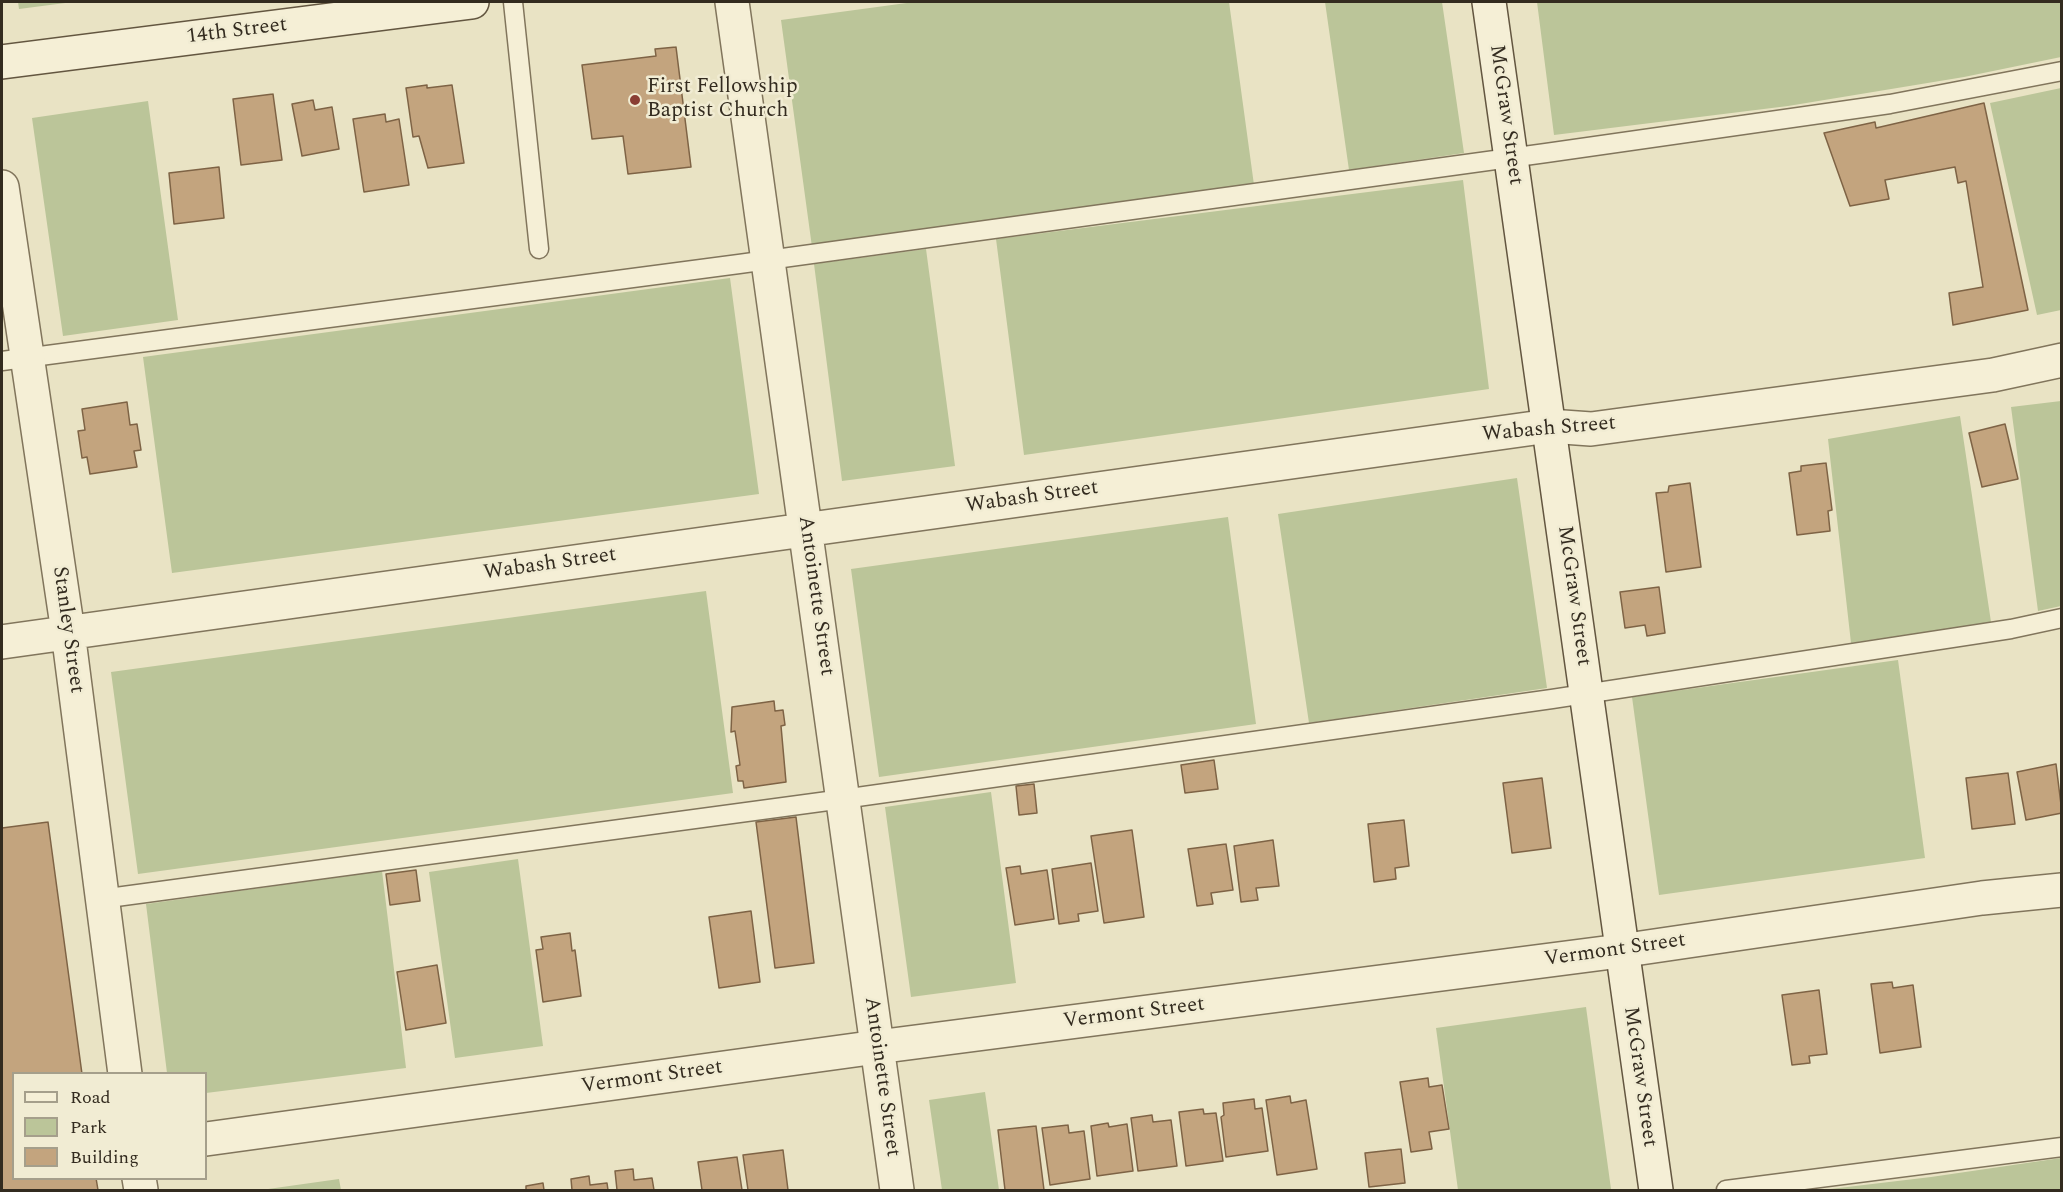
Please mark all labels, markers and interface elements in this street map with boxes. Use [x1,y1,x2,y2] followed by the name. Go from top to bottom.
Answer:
[185,13,289,51] street label: 14th Street
[1483,43,1527,187] street label: McGraw Street
[647,75,798,125] place label: First Fellowship Baptist Church
[628,93,642,107] marker: First Fellowship Baptist Church
[1481,412,1617,448] street label: Wabash Street
[964,476,1100,520] street label: Wabash Street
[791,514,839,678] street label: Antoinette Street
[1551,524,1595,668] street label: McGraw Street
[482,543,618,587] street label: Wabash Street
[46,565,88,695] street label: Stanley Street
[1543,929,1687,973] street label: Vermont Street
[1062,993,1206,1035] street label: Vermont Street
[857,995,905,1159] street label: Antoinette Street
[1617,1005,1661,1149] street label: McGraw Street
[580,1056,724,1100] street label: Vermont Street
[12,1072,207,1180] legend
[70,1084,111,1111] text: Road
[70,1114,107,1141] text: Park
[70,1144,139,1171] text: Building

